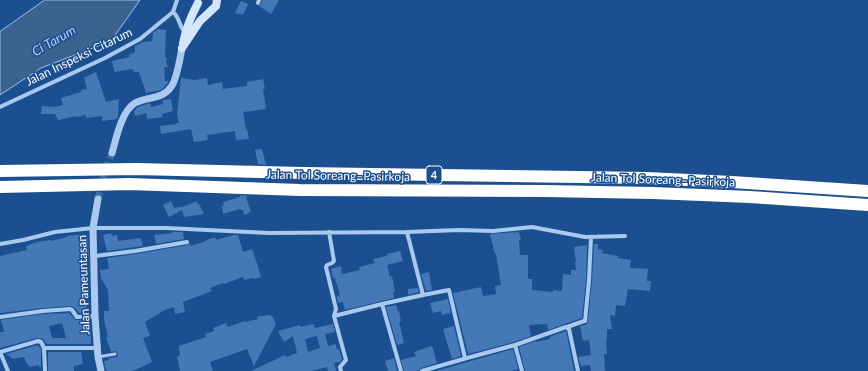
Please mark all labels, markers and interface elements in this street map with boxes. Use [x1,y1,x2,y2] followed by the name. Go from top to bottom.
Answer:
[29,22,79,60] water label: Ci Tarum
[23,25,135,89] street label: Jalan Inspeksi Citarum
[426,166,442,184] road number: 4
[266,168,410,184] street label: Jalan Tol Soreang–Pasirkoja
[591,170,735,190] street label: Jalan Tol Soreang–Pasirkoja
[75,235,93,335] street label: Jalan Pameuntasan

